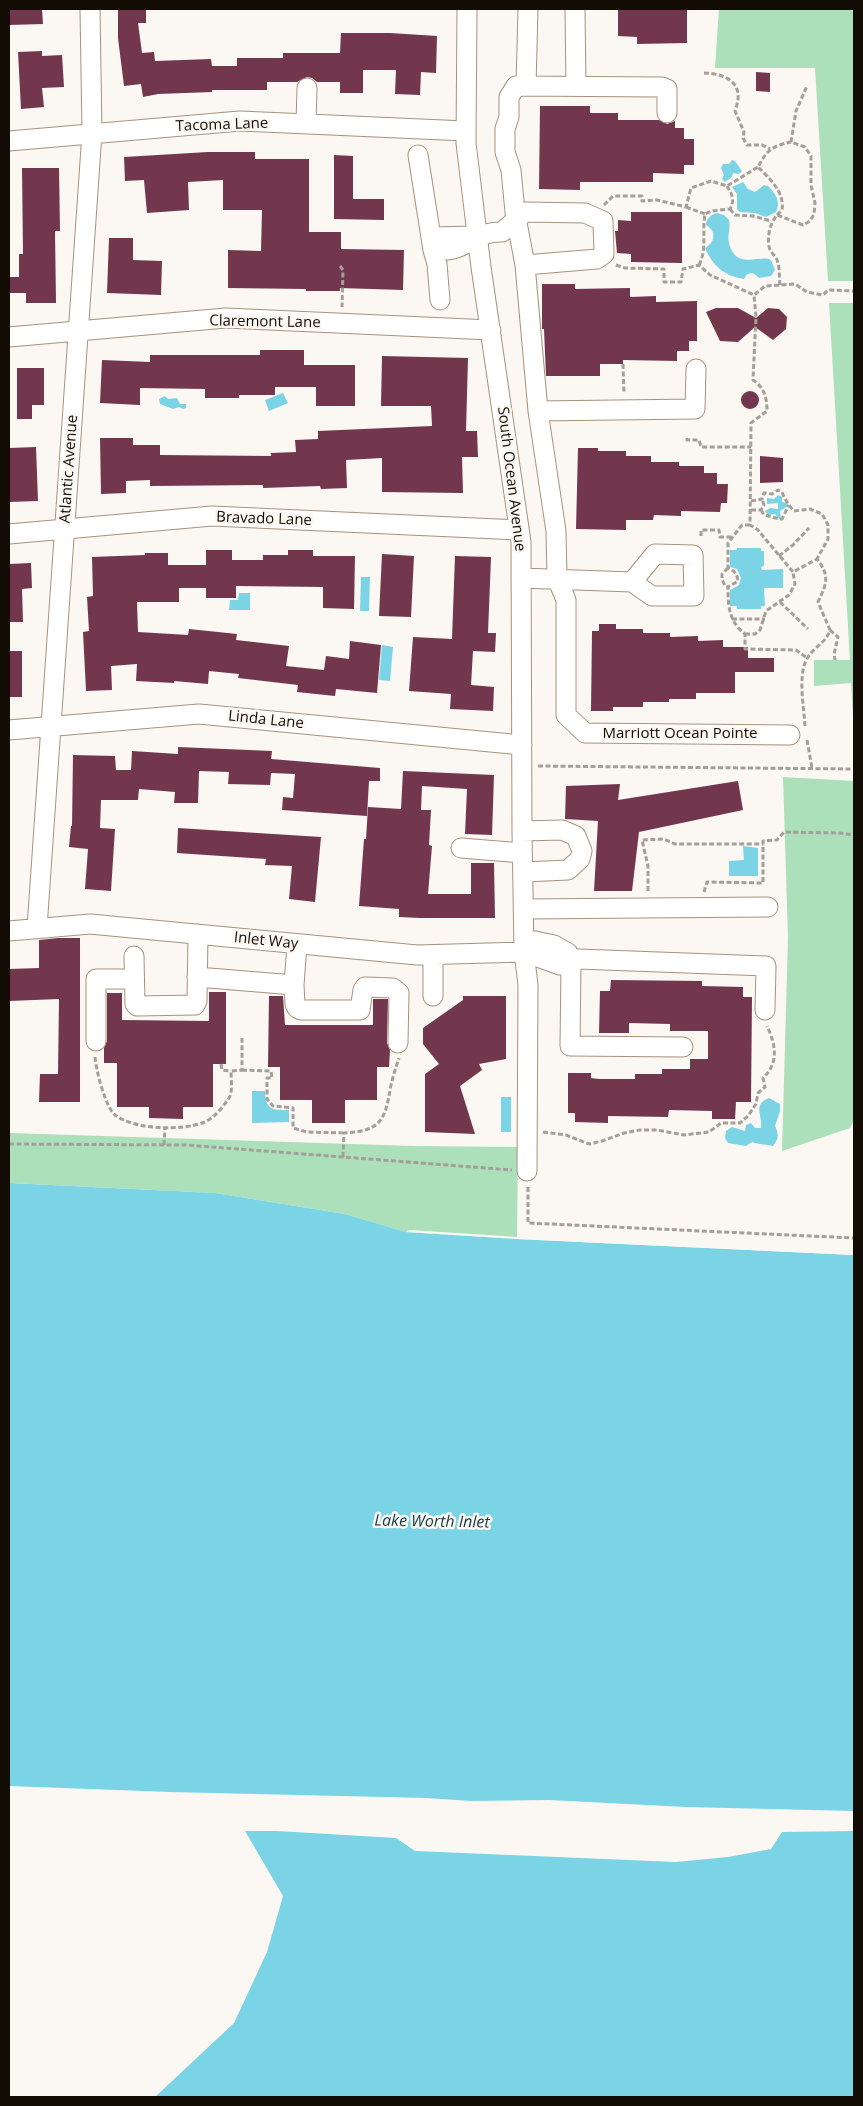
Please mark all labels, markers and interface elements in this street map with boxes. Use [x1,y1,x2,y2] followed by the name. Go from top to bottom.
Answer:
[175,114,269,136] street label: Tacoma Lane
[209,312,321,332] street label: Claremont Lane
[493,406,529,552] street label: South Ocean Avenue
[56,414,82,524] street label: Atlantic Avenue
[216,508,312,530] street label: Bravado Lane
[227,707,305,733] street label: Linda Lane
[603,725,757,743] street label: Marriott Ocean Pointe
[233,929,299,953] street label: Inlet Way
[374,1511,490,1533] water label: Lake Worth Inlet

